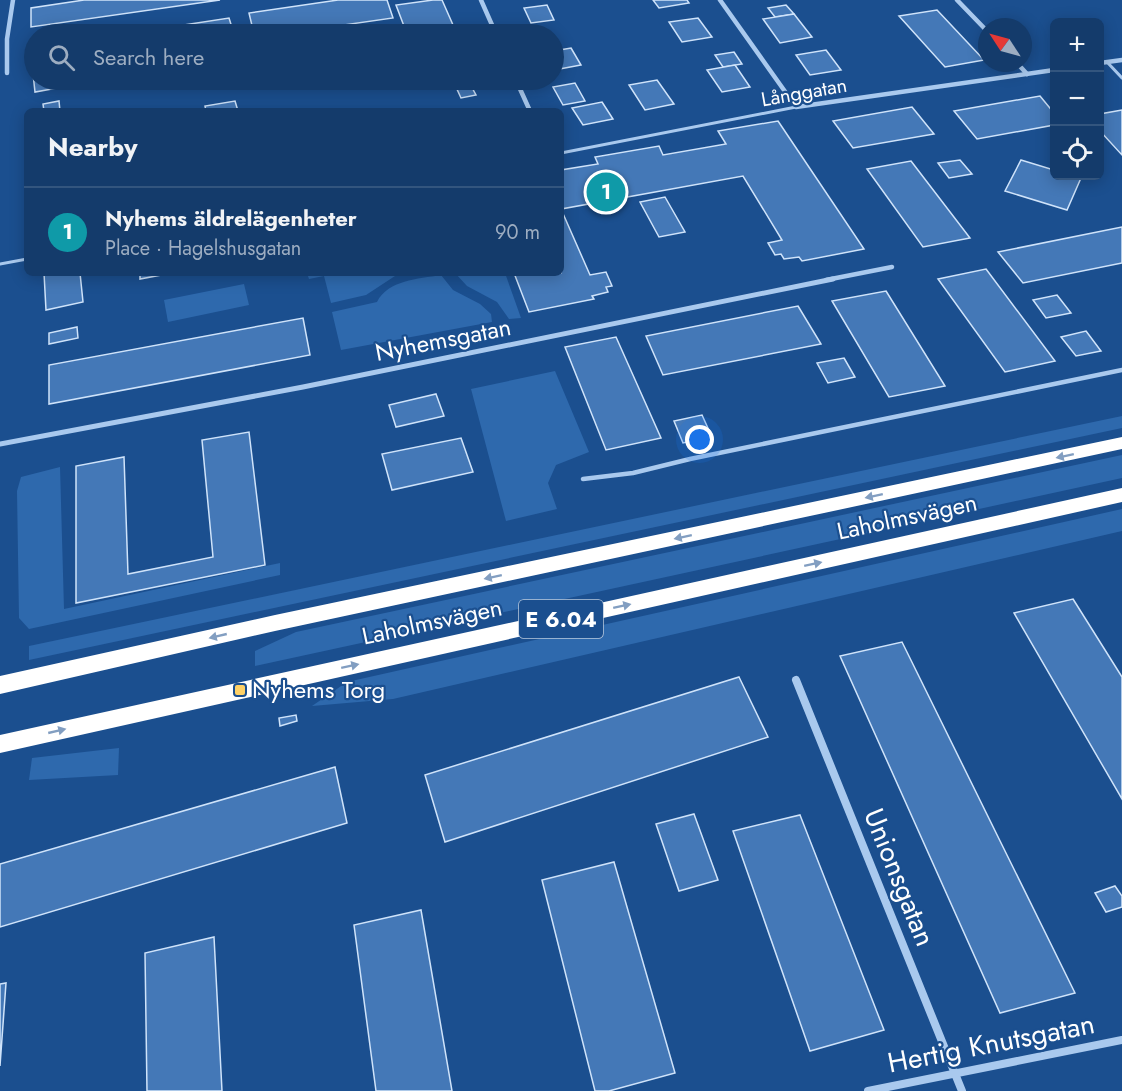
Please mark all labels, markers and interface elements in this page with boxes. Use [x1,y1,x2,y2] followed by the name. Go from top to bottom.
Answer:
[978,18,1032,72] north arrow
[1050,18,1104,180] map controls
[1050,18,1104,72] button: +
[24,24,564,90] search box
[45,41,78,74] icon: search
[93,41,204,73] text: Search here
[759,71,849,114] street label: Långgatan
[1050,72,1104,126] button: −
[1050,126,1104,180] button: locate
[48,128,137,166] text: Nearby
[586,170,626,214] pin: 1
[105,202,357,234] text: Nyhems äldrelägenheter
[62,218,73,247] text: 1
[495,218,540,247] text: 90 m
[105,234,301,263] text: Place · Hagelshusgatan
[372,309,514,370] street label: Nyhemsgatan
[685,425,714,454] your location
[1056,451,1074,461] one-way arrow
[833,485,980,548] street label: Laholmsvägen
[864,492,883,501] one-way arrow
[674,532,693,542] one-way arrow
[803,559,822,568] one-way arrow
[483,573,502,582] one-way arrow
[358,590,505,653] street label: Laholmsvägen
[519,600,603,638] road number: E 6.04
[613,601,632,610] one-way arrow
[208,632,227,641] one-way arrow
[341,661,360,670] one-way arrow
[252,672,385,707] place label: Nyhems Torg
[233,683,247,697] marker: Nyhems Torg
[48,726,66,736] one-way arrow
[853,802,946,952] street label: Unionsgatan
[884,1003,1098,1084] street label: Hertig Knutsgatan

